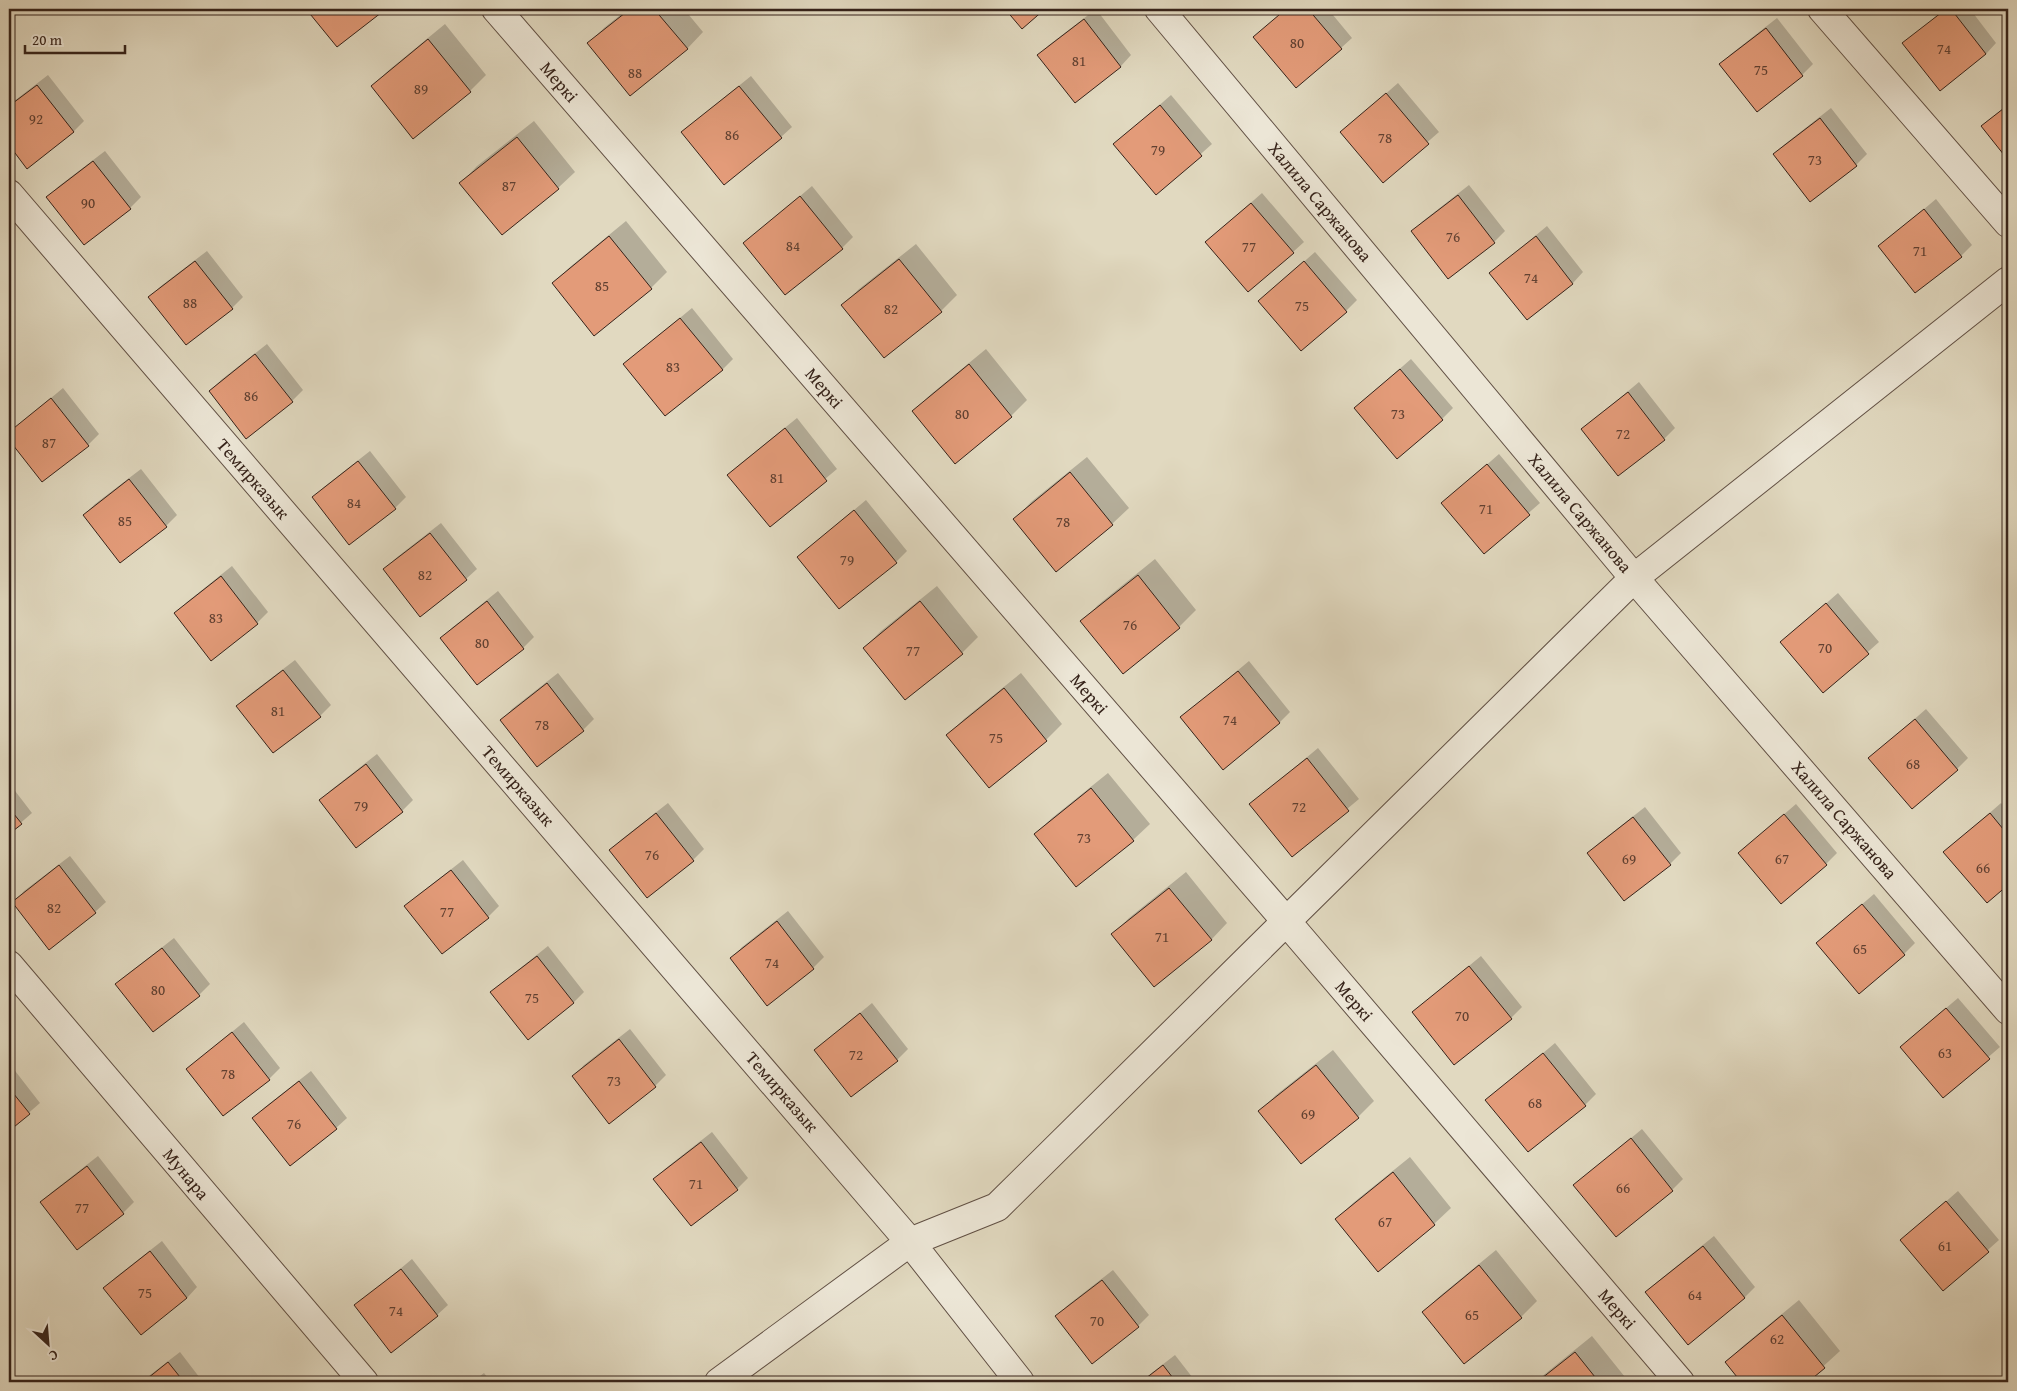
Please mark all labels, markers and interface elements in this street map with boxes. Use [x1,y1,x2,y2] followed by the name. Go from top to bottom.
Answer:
[25,22,125,54] scale bar
[32,29,63,50] text: 20 m
[1290,32,1304,53] house number: 80
[1937,38,1951,59] house number: 74
[1072,50,1086,71] house number: 81
[534,55,585,108] street label: Меркі
[1754,59,1768,80] house number: 75
[628,62,642,83] house number: 88
[414,78,428,99] house number: 89
[29,108,43,129] house number: 92
[725,124,739,145] house number: 86
[1378,127,1392,148] house number: 78
[1262,136,1379,268] street label: Халила Саржанова
[1151,139,1165,160] house number: 79
[1808,149,1822,170] house number: 73
[502,175,516,196] house number: 87
[81,192,95,213] house number: 90
[1446,226,1460,247] house number: 76
[786,235,800,256] house number: 84
[1242,236,1256,257] house number: 77
[1913,240,1927,261] house number: 71
[1524,267,1538,288] house number: 74
[595,275,609,296] house number: 85
[183,292,197,313] house number: 88
[1295,295,1309,316] house number: 75
[884,298,898,319] house number: 82
[666,356,680,377] house number: 83
[799,361,850,414] street label: Меркі
[244,385,258,406] house number: 86
[955,403,969,424] house number: 80
[1391,403,1405,424] house number: 73
[1616,423,1630,444] house number: 72
[42,432,56,453] house number: 87
[210,432,297,526] street label: Темирказык
[1522,447,1639,579] street label: Халила Саржанова
[770,467,784,488] house number: 81
[347,492,361,513] house number: 84
[1479,498,1493,519] house number: 71
[118,510,132,531] house number: 85
[1056,511,1070,532] house number: 78
[840,549,854,570] house number: 79
[418,564,432,585] house number: 82
[209,607,223,628] house number: 83
[1123,614,1137,635] house number: 76
[475,632,489,653] house number: 80
[1818,637,1832,658] house number: 70
[906,640,920,661] house number: 77
[1064,667,1115,720] street label: Меркі
[271,700,285,721] house number: 81
[1223,709,1237,730] house number: 74
[535,714,549,735] house number: 78
[989,727,1003,748] house number: 75
[475,739,562,833] street label: Темирказык
[1906,753,1920,774] house number: 68
[1785,754,1904,885] street label: Халила Саржанова
[354,795,368,816] house number: 79
[1292,796,1306,817] house number: 72
[1077,827,1091,848] house number: 73
[645,844,659,865] house number: 76
[1622,848,1636,869] house number: 69
[1775,848,1789,869] house number: 67
[1976,857,1990,878] house number: 66
[47,897,61,918] house number: 82
[440,901,454,922] house number: 77
[1155,926,1169,947] house number: 71
[1853,938,1867,959] house number: 65
[765,952,779,973] house number: 74
[1329,974,1380,1027] street label: Меркі
[151,979,165,1000] house number: 80
[525,987,539,1008] house number: 75
[1455,1005,1469,1026] house number: 70
[1938,1042,1952,1063] house number: 63
[849,1044,863,1065] house number: 72
[739,1045,826,1139] street label: Темирказык
[221,1063,235,1084] house number: 78
[607,1070,621,1091] house number: 73
[1528,1092,1542,1113] house number: 68
[1301,1103,1315,1124] house number: 69
[287,1113,301,1134] house number: 76
[157,1142,216,1206] street label: Мунара
[689,1173,703,1194] house number: 71
[1616,1177,1630,1198] house number: 66
[75,1197,89,1218] house number: 77
[1378,1211,1392,1232] house number: 67
[1938,1235,1952,1256] house number: 61
[138,1282,152,1303] house number: 75
[1592,1282,1643,1335] street label: Меркі
[1688,1284,1702,1305] house number: 64
[389,1300,403,1321] house number: 74
[1465,1304,1479,1325] house number: 65
[1090,1310,1104,1331] house number: 70
[22,1318,72,1368] north arrow
[1770,1328,1784,1349] house number: 62
[46,1345,62,1366] text: С

